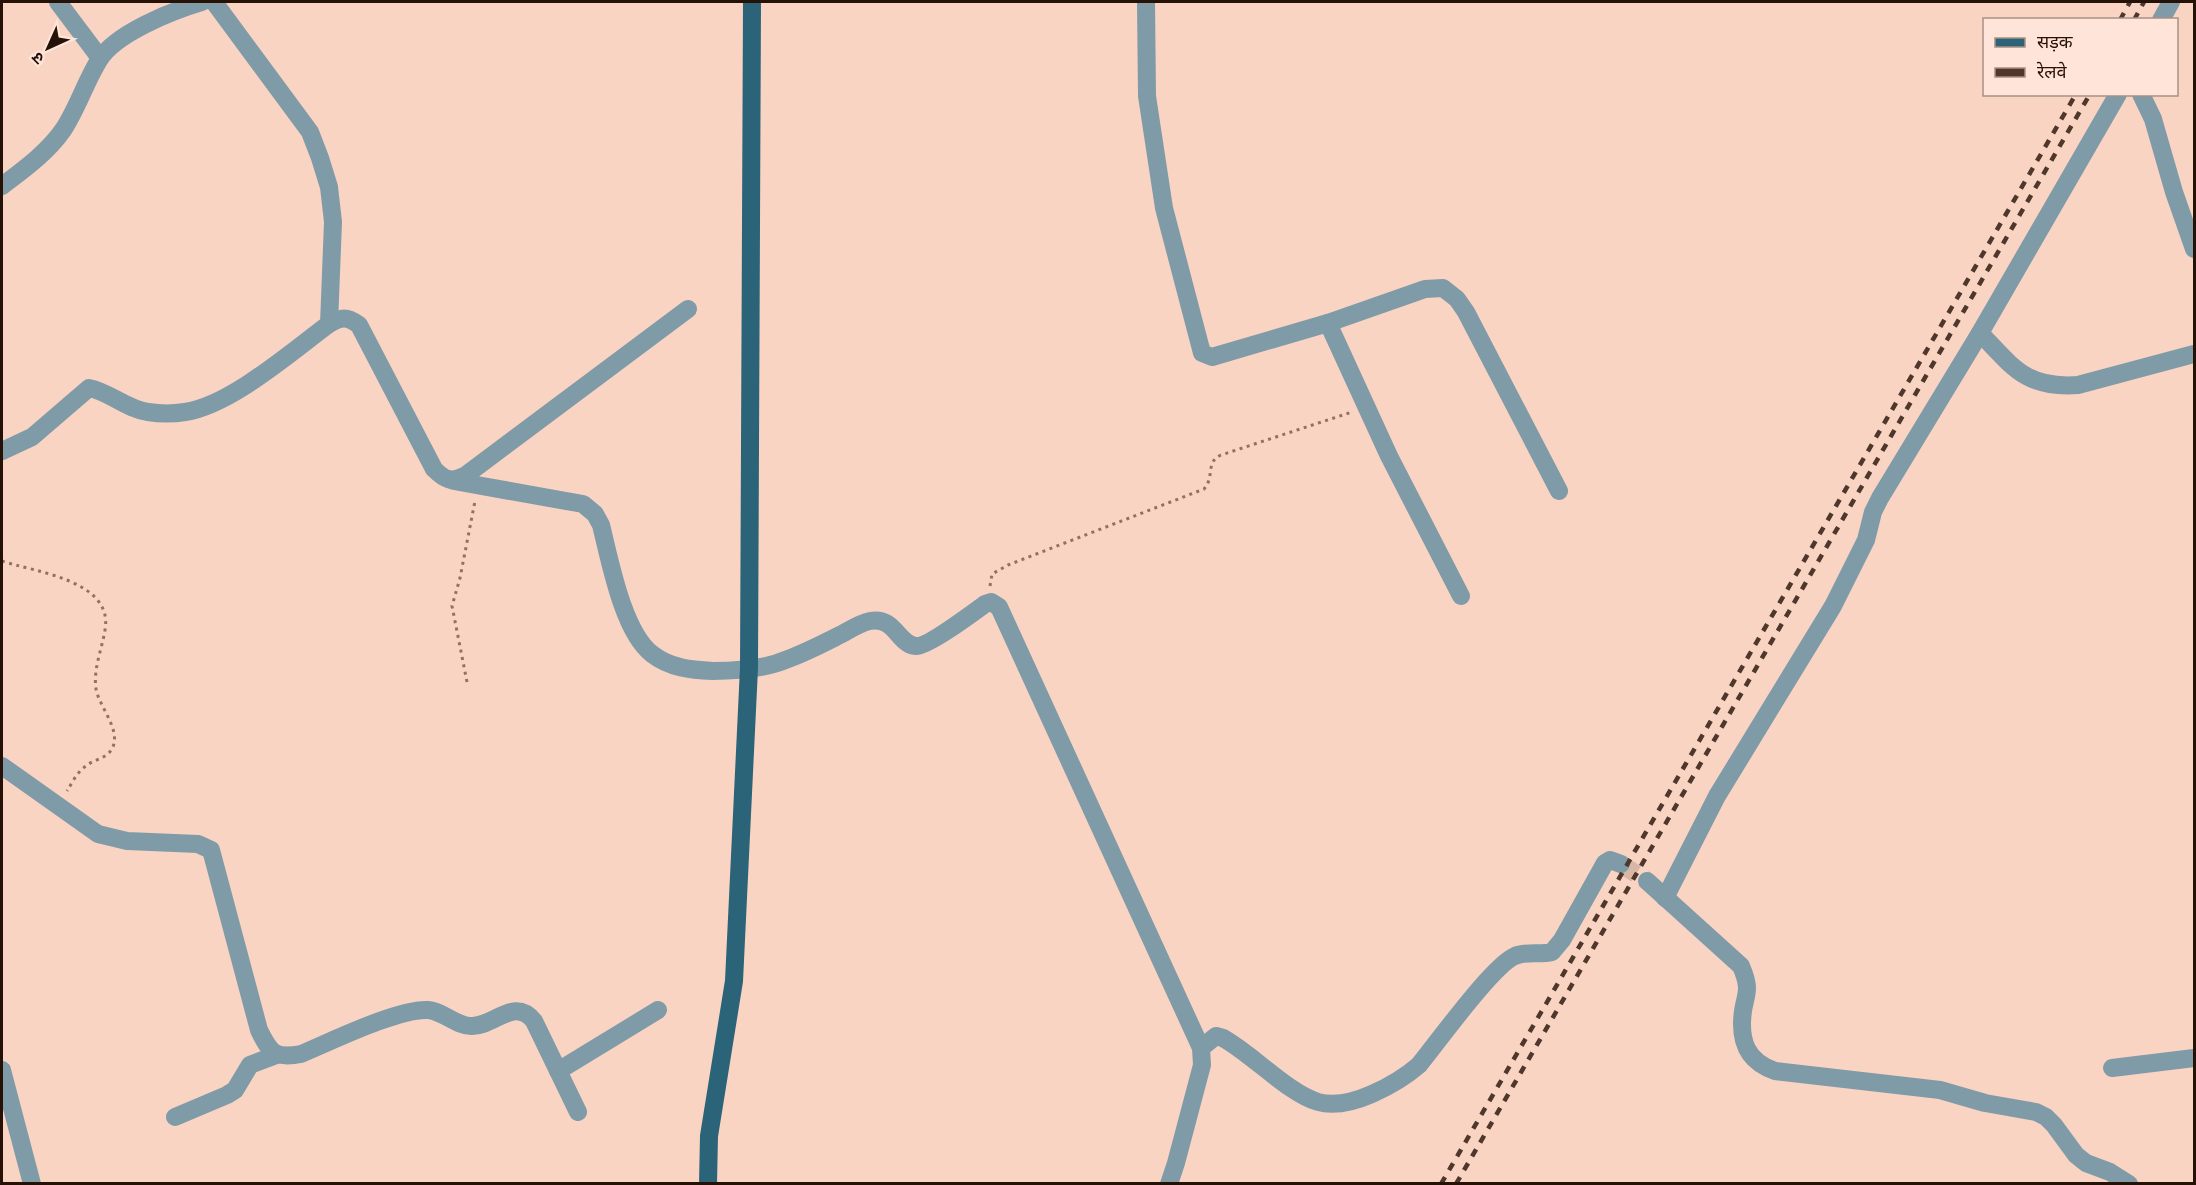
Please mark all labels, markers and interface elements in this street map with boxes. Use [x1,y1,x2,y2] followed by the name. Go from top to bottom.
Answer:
[18,18,78,78] north arrow
[1983,18,2178,96] legend
[2037,31,2074,53] text: सड़क
[27,48,48,68] text: उ
[2036,61,2068,83] text: रेलवे

